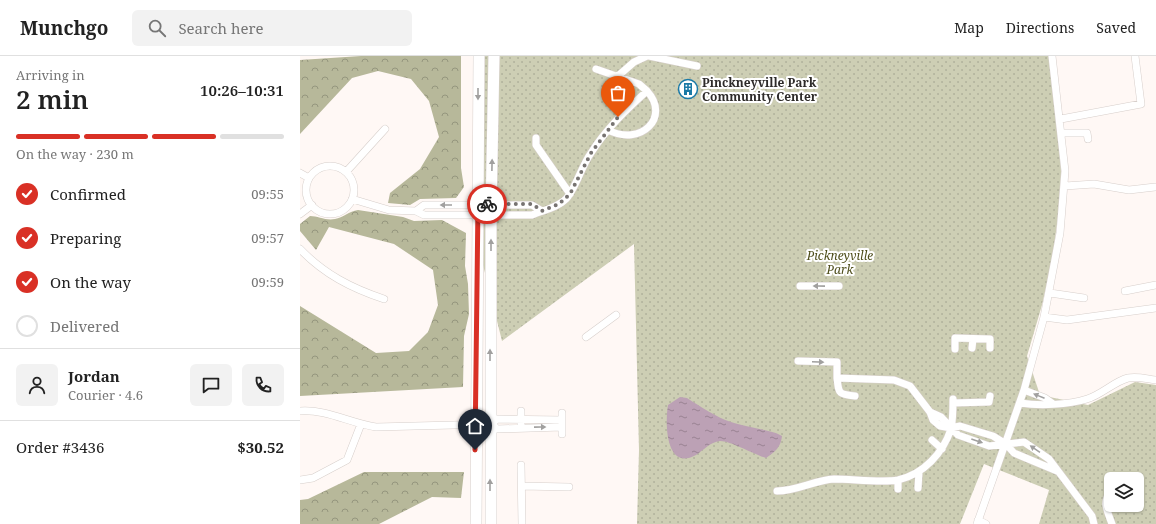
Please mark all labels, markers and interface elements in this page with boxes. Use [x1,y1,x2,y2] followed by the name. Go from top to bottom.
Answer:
[132,10,412,46] search box
[20,15,108,41] text: Munchgo
[146,17,168,39] icon: search
[178,18,264,38] text: Search here
[954,18,984,37] text: Map
[1006,18,1074,37] text: Directions
[1096,18,1136,37] text: Saved
[16,66,85,84] text: Arriving in
[702,74,818,105] place label: Pinckneyville Park Community Center
[601,76,635,117] pin
[677,78,699,100] building icon: Pinckneyville Park Community Center
[200,80,284,100] text: 10:26–10:31
[16,81,89,117] text: 2 min
[607,82,629,104] icon: bag
[475,88,482,100] one-way arrow
[16,145,134,163] text: On the way · 230 m
[489,158,495,171] one-way arrow
[16,183,38,205] icon: check
[50,184,126,204] text: Confirmed
[467,184,507,224] courier
[251,185,284,203] text: 09:55
[476,193,498,215] icon: bike
[440,201,452,208] one-way arrow
[16,227,38,249] icon: check
[50,228,121,248] text: Preparing
[251,229,284,247] text: 09:57
[488,238,494,251] one-way arrow
[806,247,873,278] park label: Pickneyville Park
[16,271,38,293] icon: check
[50,272,131,292] text: On the way
[251,273,284,291] text: 09:59
[812,283,825,289] one-way arrow
[50,316,119,336] text: Delivered
[487,348,493,361] one-way arrow
[812,358,824,365] one-way arrow
[16,364,58,406] button: person
[190,364,232,406] button: chat
[242,364,284,406] button: phone
[68,366,120,386] text: Jordan
[68,386,143,404] text: Courier · 4.6
[1032,392,1044,398] one-way arrow
[458,409,492,450] pin
[464,415,486,437] icon: home
[534,424,547,430] one-way arrow
[16,437,104,457] text: Order #3436
[237,437,284,457] text: $30.52
[971,439,983,445] one-way arrow
[1030,445,1040,453] one-way arrow
[1104,472,1144,512] map controls
[1104,472,1144,512] button: layers
[487,478,493,491] one-way arrow

